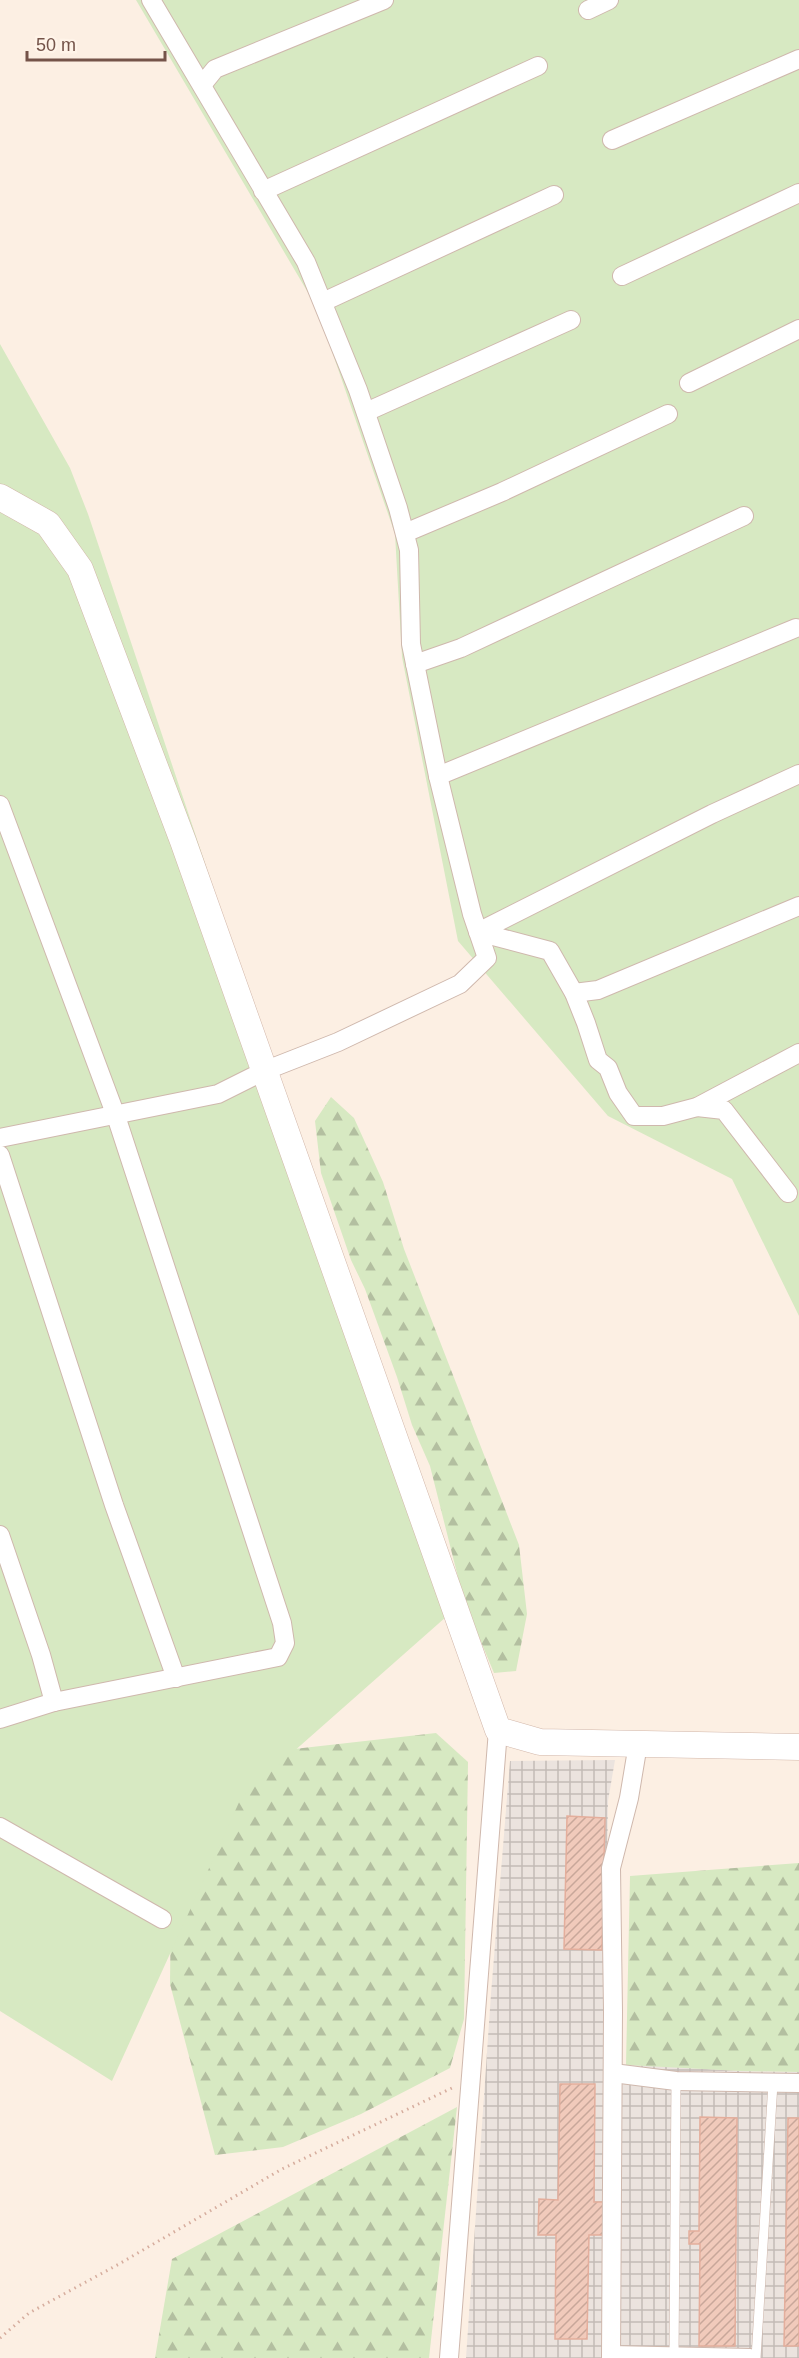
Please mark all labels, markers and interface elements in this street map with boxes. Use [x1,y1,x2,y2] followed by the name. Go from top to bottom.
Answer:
[27,24,165,62] scale bar
[36,35,76,55] text: 50 m

